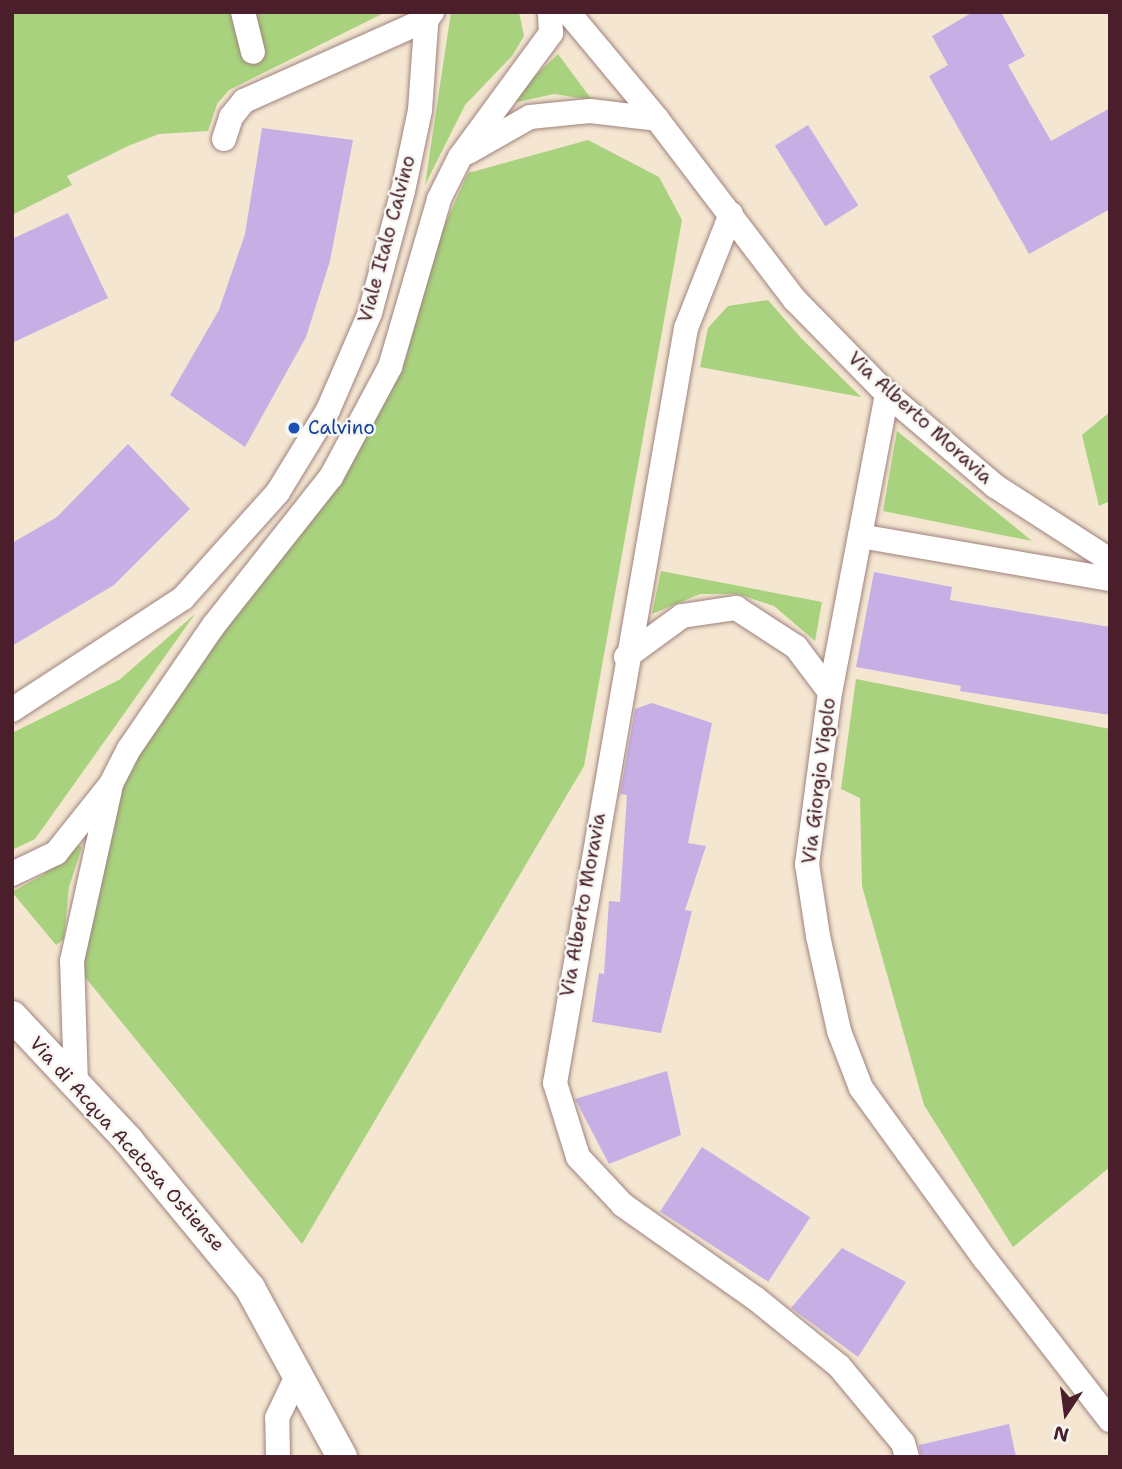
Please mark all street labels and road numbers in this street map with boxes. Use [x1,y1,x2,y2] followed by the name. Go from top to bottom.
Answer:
[354,153,420,325] street label: Viale Italo Calvino
[843,347,997,489] street label: Via Alberto Moravia
[797,696,841,866] street label: Via Giorgio Vigolo
[556,811,610,999] street label: Via Alberto Moravia
[25,1032,229,1256] street label: Via di Acqua Acetosa Ostiense

